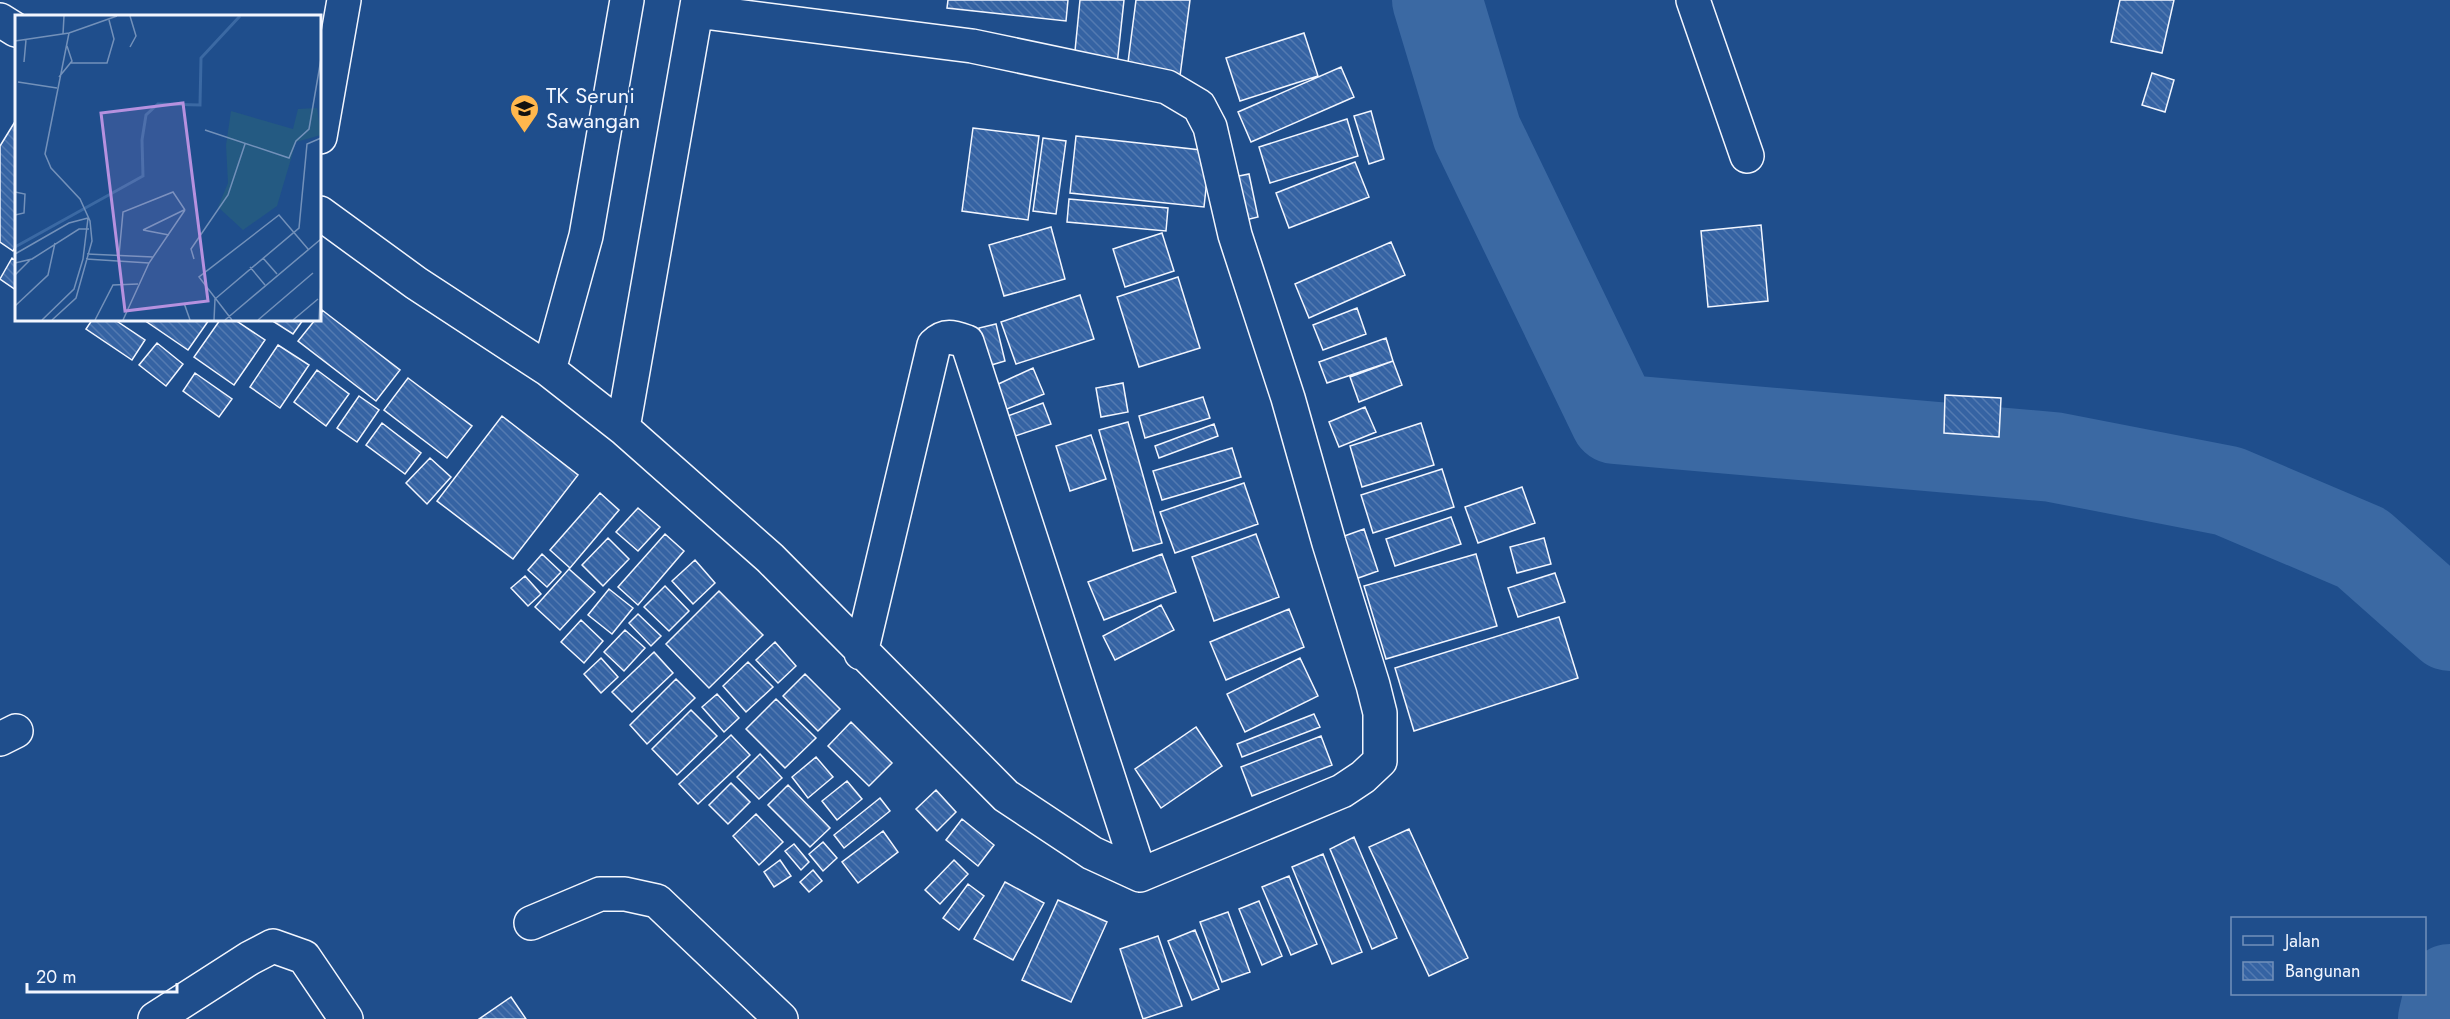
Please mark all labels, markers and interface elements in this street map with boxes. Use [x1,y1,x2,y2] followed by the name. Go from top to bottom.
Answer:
[15,15,321,321] inset map
[546,79,640,136] place label: TK Seruni Sawangan
[509,92,541,134] school or university icon: TK Seruni Sawangan
[2231,917,2426,995] legend
[2283,928,2320,954] text: Jalan
[27,956,177,994] scale bar
[2285,958,2360,984] text: Bangunan
[36,964,76,990] text: 20 m

